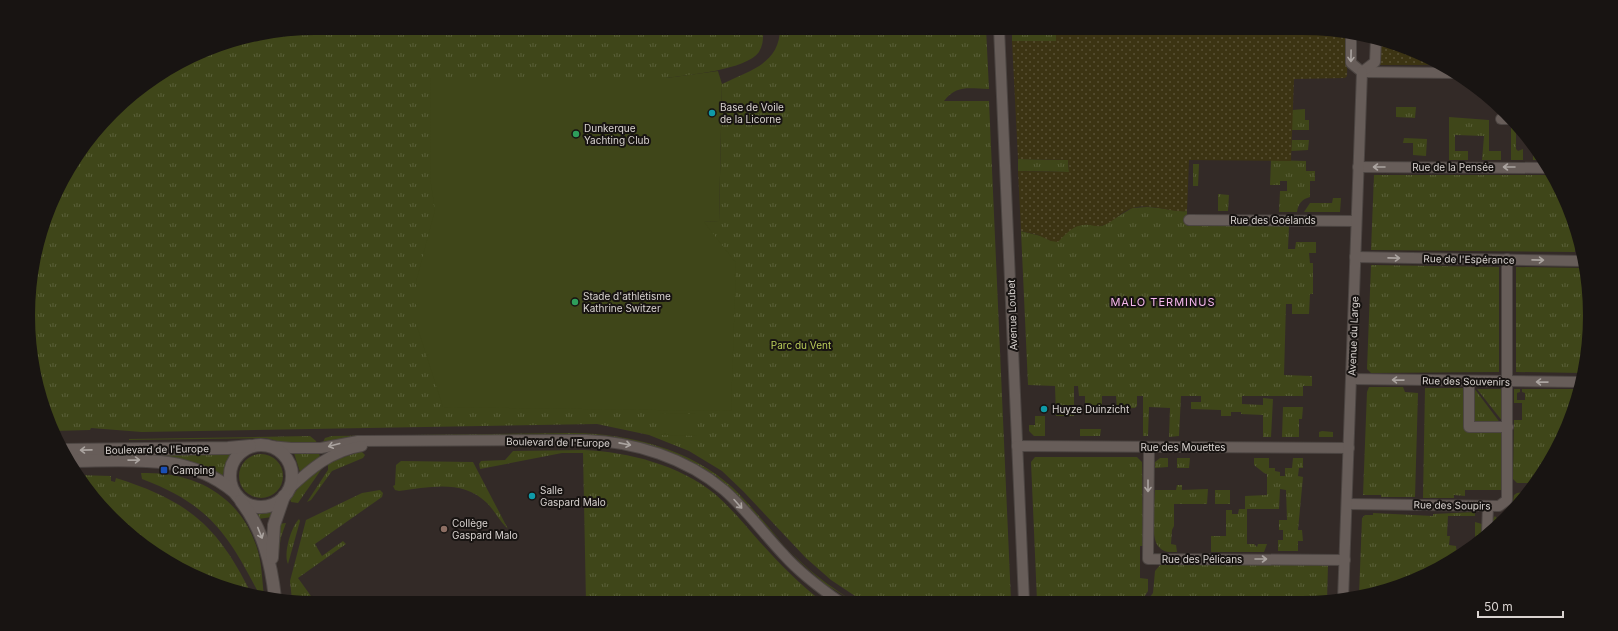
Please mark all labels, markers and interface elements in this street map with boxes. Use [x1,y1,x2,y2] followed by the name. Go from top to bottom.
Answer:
[1347,49,1354,62] one-way arrow
[720,101,784,125] place label: Base de Voile de la Licorne
[707,108,717,118] marker: Base de Voile de la Licorne
[584,122,650,146] place label: Dunkerque Yachting Club
[571,129,581,139] marker: Dunkerque Yachting Club
[1412,161,1494,173] street label: Rue de la Pensée
[1373,163,1386,171] one-way arrow
[1503,163,1516,171] one-way arrow
[1230,214,1316,226] street label: Rue des Goélands
[1423,252,1515,266] street label: Rue de l'Espérance
[1387,254,1400,262] one-way arrow
[1531,256,1544,264] one-way arrow
[1005,279,1019,351] street label: Avenue Loubet
[583,290,671,314] place label: Stade d'athlétisme Kathrine Switzer
[1110,295,1216,309] district label: MALO TERMINUS
[1346,296,1360,376] street label: Avenue du Large
[570,297,580,307] marker: Stade d'athlétisme Kathrine Switzer
[771,339,832,351] park label: Parc du Vent
[1422,374,1510,388] street label: Rue des Souvenirs
[1392,376,1405,384] one-way arrow
[1536,378,1549,386] one-way arrow
[1052,403,1130,415] place label: Huyze Duinzicht
[1039,404,1049,414] marker: Huyze Duinzicht
[506,435,610,449] street label: Boulevard de l'Europe
[618,441,631,449] one-way arrow
[1140,441,1226,453] street label: Rue des Mouettes
[105,442,209,456] street label: Boulevard de l'Europe
[328,442,341,449] one-way arrow
[80,446,93,454] one-way arrow
[127,456,140,464] one-way arrow
[172,464,214,476] place label: Camping
[159,465,169,475] marker: Camping
[1144,479,1152,492] one-way arrow
[540,484,606,508] place label: Salle Gaspard Malo
[527,491,537,501] marker: Salle Gaspard Malo
[1413,498,1491,512] street label: Rue des Soupirs
[733,499,743,509] one-way arrow
[452,517,518,541] place label: Collège Gaspard Malo
[439,524,449,534] marker: Collège Gaspard Malo
[257,527,265,539] one-way arrow
[1162,553,1242,565] street label: Rue des Pélicans
[1254,556,1267,563] one-way arrow
[1478,593,1563,619] scale bar
[1484,599,1513,614] text: 50 m

